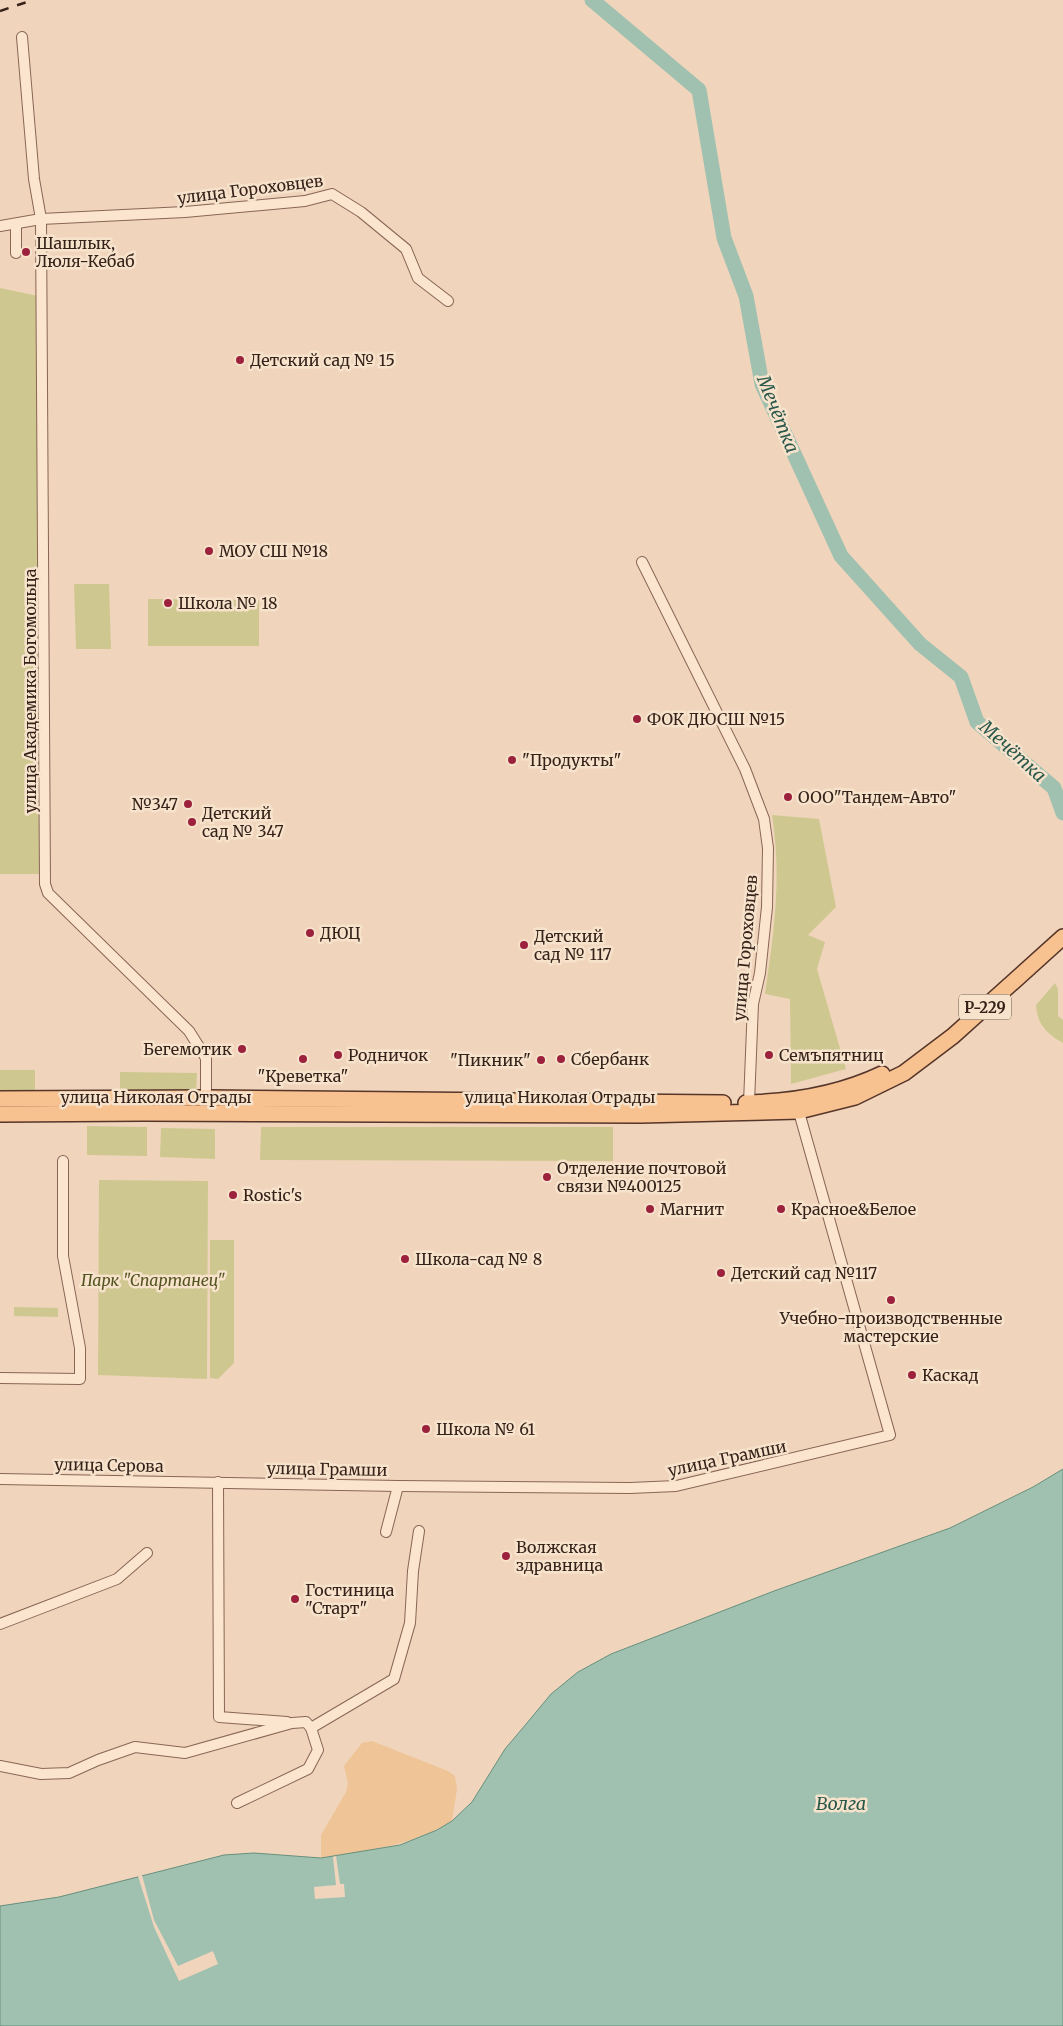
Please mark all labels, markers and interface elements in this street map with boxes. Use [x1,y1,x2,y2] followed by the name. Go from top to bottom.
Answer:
[176,170,324,208] street label: улица Гороховцев
[36,233,135,271] place label: Шашлык, Люля-Кебаб
[20,246,32,258] marker: Шашлык, Люля-Кебаб
[250,350,395,370] place label: Детский сад № 15
[234,354,246,366] marker: Детский сад № 15
[752,371,804,456] water label: Мечётка
[219,541,328,561] place label: МОУ СШ №18
[203,545,215,557] marker: МОУ СШ №18
[20,568,40,813] street label: улица Академика Богомольца
[178,593,278,613] place label: Школа № 18
[162,597,174,609] marker: Школа № 18
[647,709,785,729] place label: ФОК ДЮСШ №15
[631,713,643,725] marker: ФОК ДЮСШ №15
[974,714,1051,787] water label: Мечётка
[522,750,621,770] place label: "Продукты"
[506,754,518,766] marker: "Продукты"
[798,787,956,807] place label: ООО"Тандем-Авто"
[782,791,794,803] marker: ООО"Тандем-Авто"
[132,794,178,814] place label: №347
[182,798,194,810] marker: №347
[202,803,284,841] place label: Детский сад № 347
[186,816,198,828] marker: Детский сад № 347
[729,874,761,1022] street label: улица Гороховцев
[320,923,361,943] place label: ДЮЦ
[534,926,612,964] place label: Детский сад № 117
[304,927,316,939] marker: ДЮЦ
[518,939,530,951] marker: Детский сад № 117
[959,994,1011,1020] road number: Р-229
[143,1039,232,1059] place label: Бегемотик
[236,1043,248,1055] marker: Бегемотик
[348,1045,428,1065] place label: Родничок
[779,1045,884,1065] place label: Семъпятниц
[332,1049,344,1061] marker: Родничок
[571,1049,649,1069] place label: Сбербанк
[763,1049,775,1061] marker: Семъпятниц
[450,1050,531,1070] place label: "Пикник"
[297,1053,309,1065] marker: "Креветка"
[555,1053,567,1065] marker: Сбербанк
[535,1054,547,1066] marker: "Пикник"
[258,1066,348,1086] place label: "Креветка"
[60,1087,252,1107] street label: улица Николая Отрады
[464,1087,656,1107] street label: улица Николая Отрады
[557,1158,727,1196] place label: Отделение почтовой связи №400125
[541,1171,553,1183] marker: Отделение почтовой связи №400125
[243,1185,302,1205] place label: Rostic's
[227,1189,239,1201] marker: Rostic's
[660,1199,725,1219] place label: Магнит
[791,1199,916,1219] place label: Красное&Белое
[644,1203,656,1215] marker: Магнит
[775,1203,787,1215] marker: Красное&Белое
[415,1249,542,1269] place label: Школа-сад № 8
[399,1253,411,1265] marker: Школа-сад № 8
[731,1263,877,1283] place label: Детский сад №117
[715,1267,727,1279] marker: Детский сад №117
[81,1270,225,1290] park label: Парк "Спартанец"
[885,1294,897,1306] marker: Учебно-производственные мастерские
[779,1308,1002,1346] place label: Учебно-производственные мастерские
[922,1365,979,1385] place label: Каскад
[906,1369,918,1381] marker: Каскад
[436,1419,535,1439] place label: Школа № 61
[420,1423,432,1435] marker: Школа № 61
[666,1436,788,1480] street label: улица Грамши
[54,1454,164,1476] street label: улица Серова
[267,1458,387,1480] street label: улица Грамши
[516,1537,603,1575] place label: Волжская здравница
[500,1550,512,1562] marker: Волжская здравница
[305,1580,395,1618] place label: Гостиница "Старт"
[289,1593,301,1605] marker: Гостиница "Старт"
[816,1792,866,1815] water label: Волга

